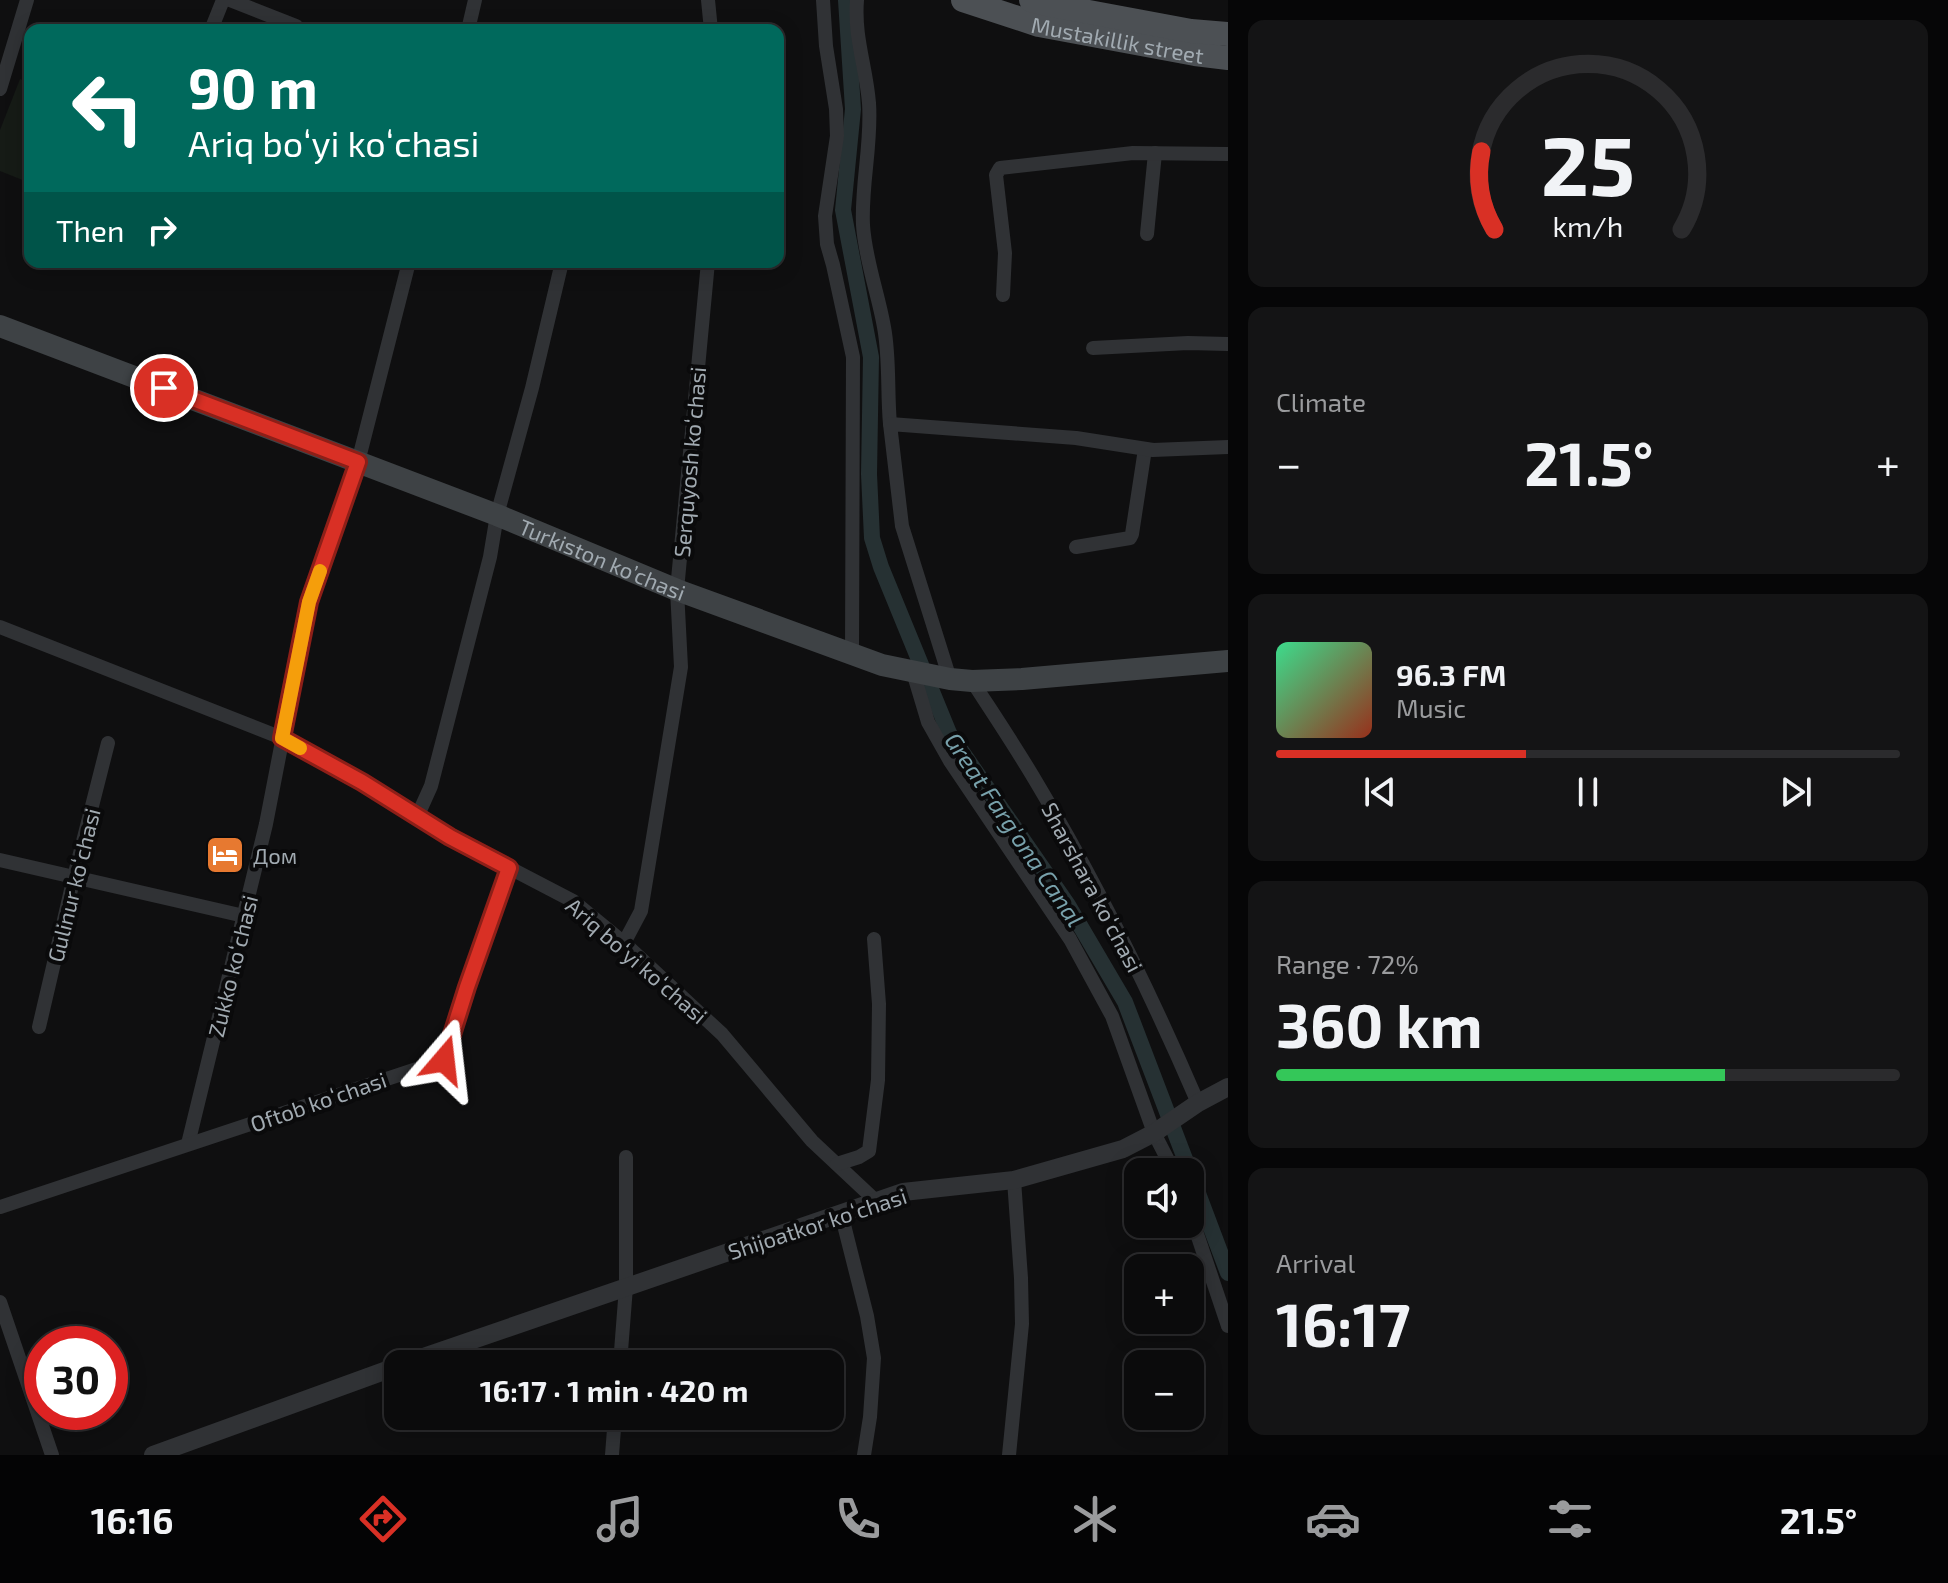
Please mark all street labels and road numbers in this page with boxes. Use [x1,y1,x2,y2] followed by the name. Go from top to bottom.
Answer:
[1029,11,1205,68] street label: Mustakillik street
[668,366,710,558] street label: Serquyosh koʻchasi
[515,513,689,605] street label: Turkiston ko’chasi
[1037,798,1149,976] street label: Sharshara koʻchasi
[41,805,105,965] street label: Gulinur koʻchasi
[202,892,262,1040] street label: Zukko koʻchasi
[561,892,713,1028] street label: Ariq boʻyi koʻchasi
[247,1066,389,1136] street label: Oftob koʻchasi
[724,1182,910,1265] street label: Shijoatkor koʻchasi

